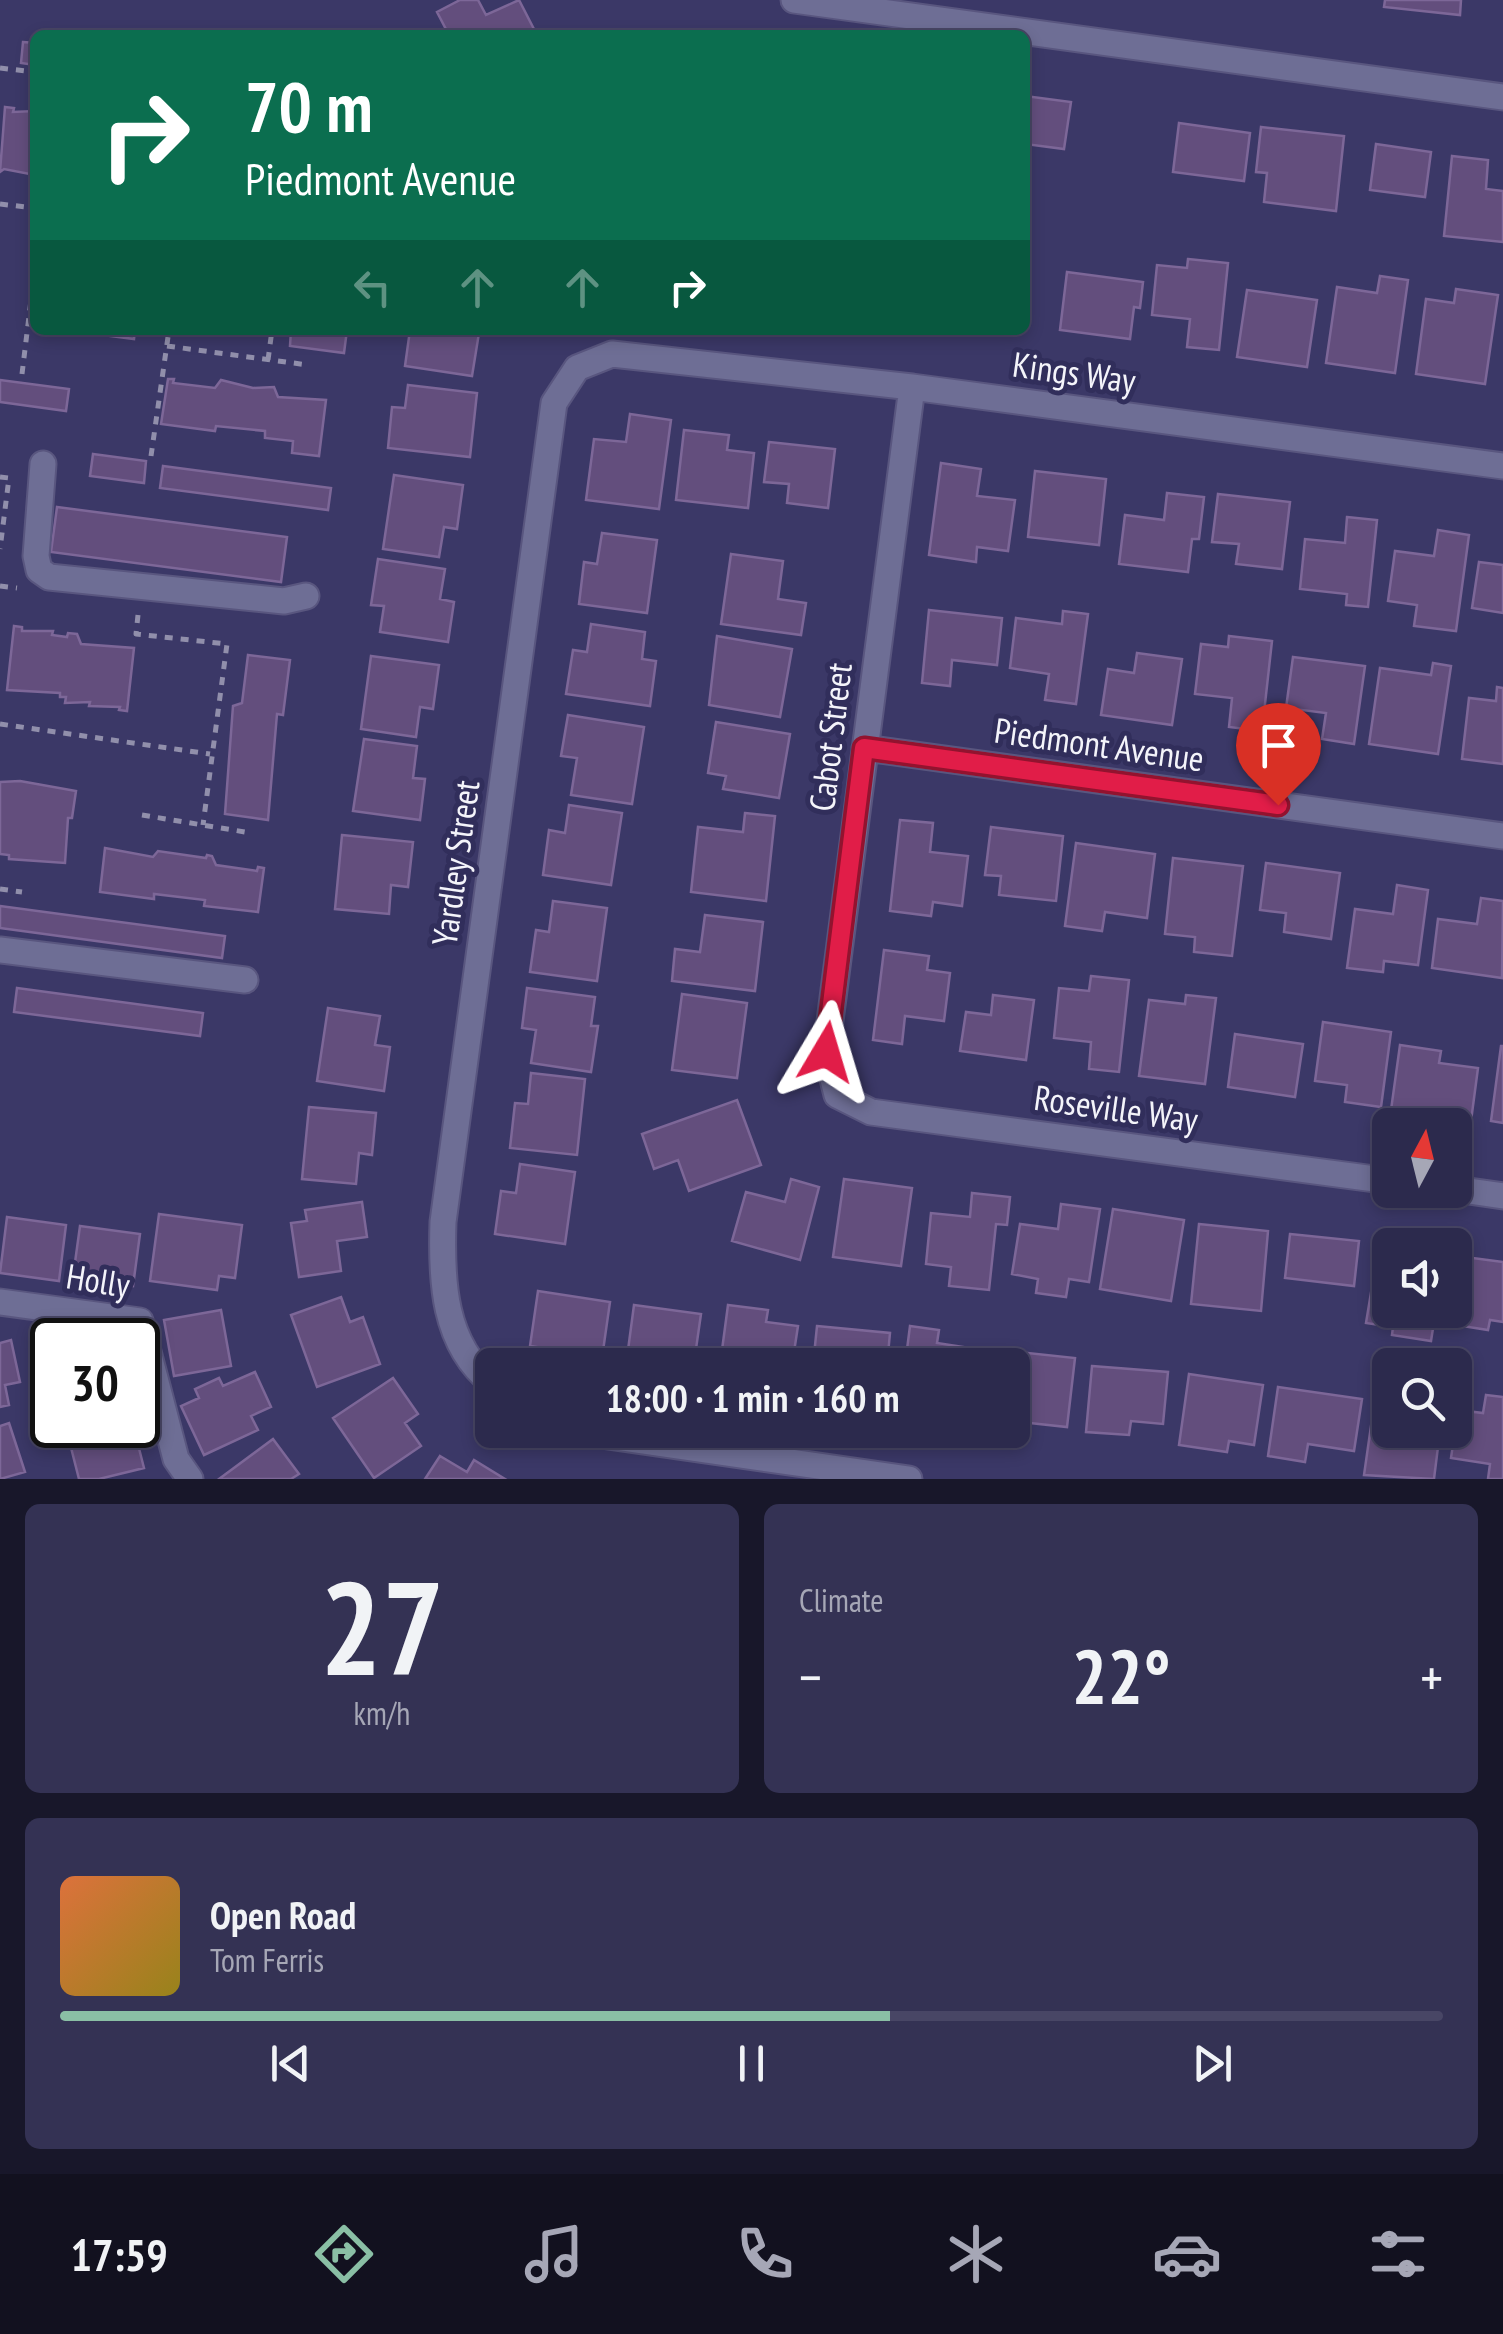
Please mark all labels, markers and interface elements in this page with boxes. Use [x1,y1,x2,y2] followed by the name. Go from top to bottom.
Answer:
[245,61,373,151] text: 70 m
[80,70,210,200] icon: right
[245,149,516,207] text: Piedmont Avenue
[345,260,400,315] icon: left
[450,260,505,315] icon: ahead
[555,260,610,315] icon: ahead
[660,260,715,315] icon: right
[1010,341,1139,403] street label: Kings Way
[798,660,862,814] street label: Cabot Street
[1236,703,1321,806] pin
[992,707,1207,781] street label: Piedmont Avenue
[1251,718,1306,773] icon: arrive
[421,777,489,949] street label: Yardley Street
[774,1000,878,1104] position arrow
[1031,1074,1202,1142] street label: Roseville Way
[1372,1108,1472,1208] north arrow
[1372,1108,1472,1448] map controls
[1372,1228,1472,1328] button: sound
[63,1252,134,1308] street label: Holly
[30,1318,160,1448] speed limit sign: 30
[1372,1348,1472,1448] button: search
[606,1373,899,1422] text: 18:00 · 1 min · 160 m
[320,1543,444,1711] text: 27
[799,1579,883,1621] text: Climate
[1071,1628,1171,1725] text: 22°
[799,1641,822,1712] text: −
[1420,1641,1443,1712] text: +
[354,1692,410,1734] text: km/h
[210,1890,356,1939] text: Open Road
[210,1939,324,1981] text: Tom Ferris
[263,2036,318,2091] icon: previous
[724,2036,779,2091] icon: pause
[1185,2036,1240,2091] icon: next
[309,2219,379,2289] icon: directions
[519,2219,589,2289] icon: music
[730,2219,800,2289] icon: phone
[941,2219,1011,2289] icon: climate
[1152,2219,1222,2289] icon: car
[1363,2219,1433,2289] icon: filters
[70,2225,168,2283] text: 17:59

